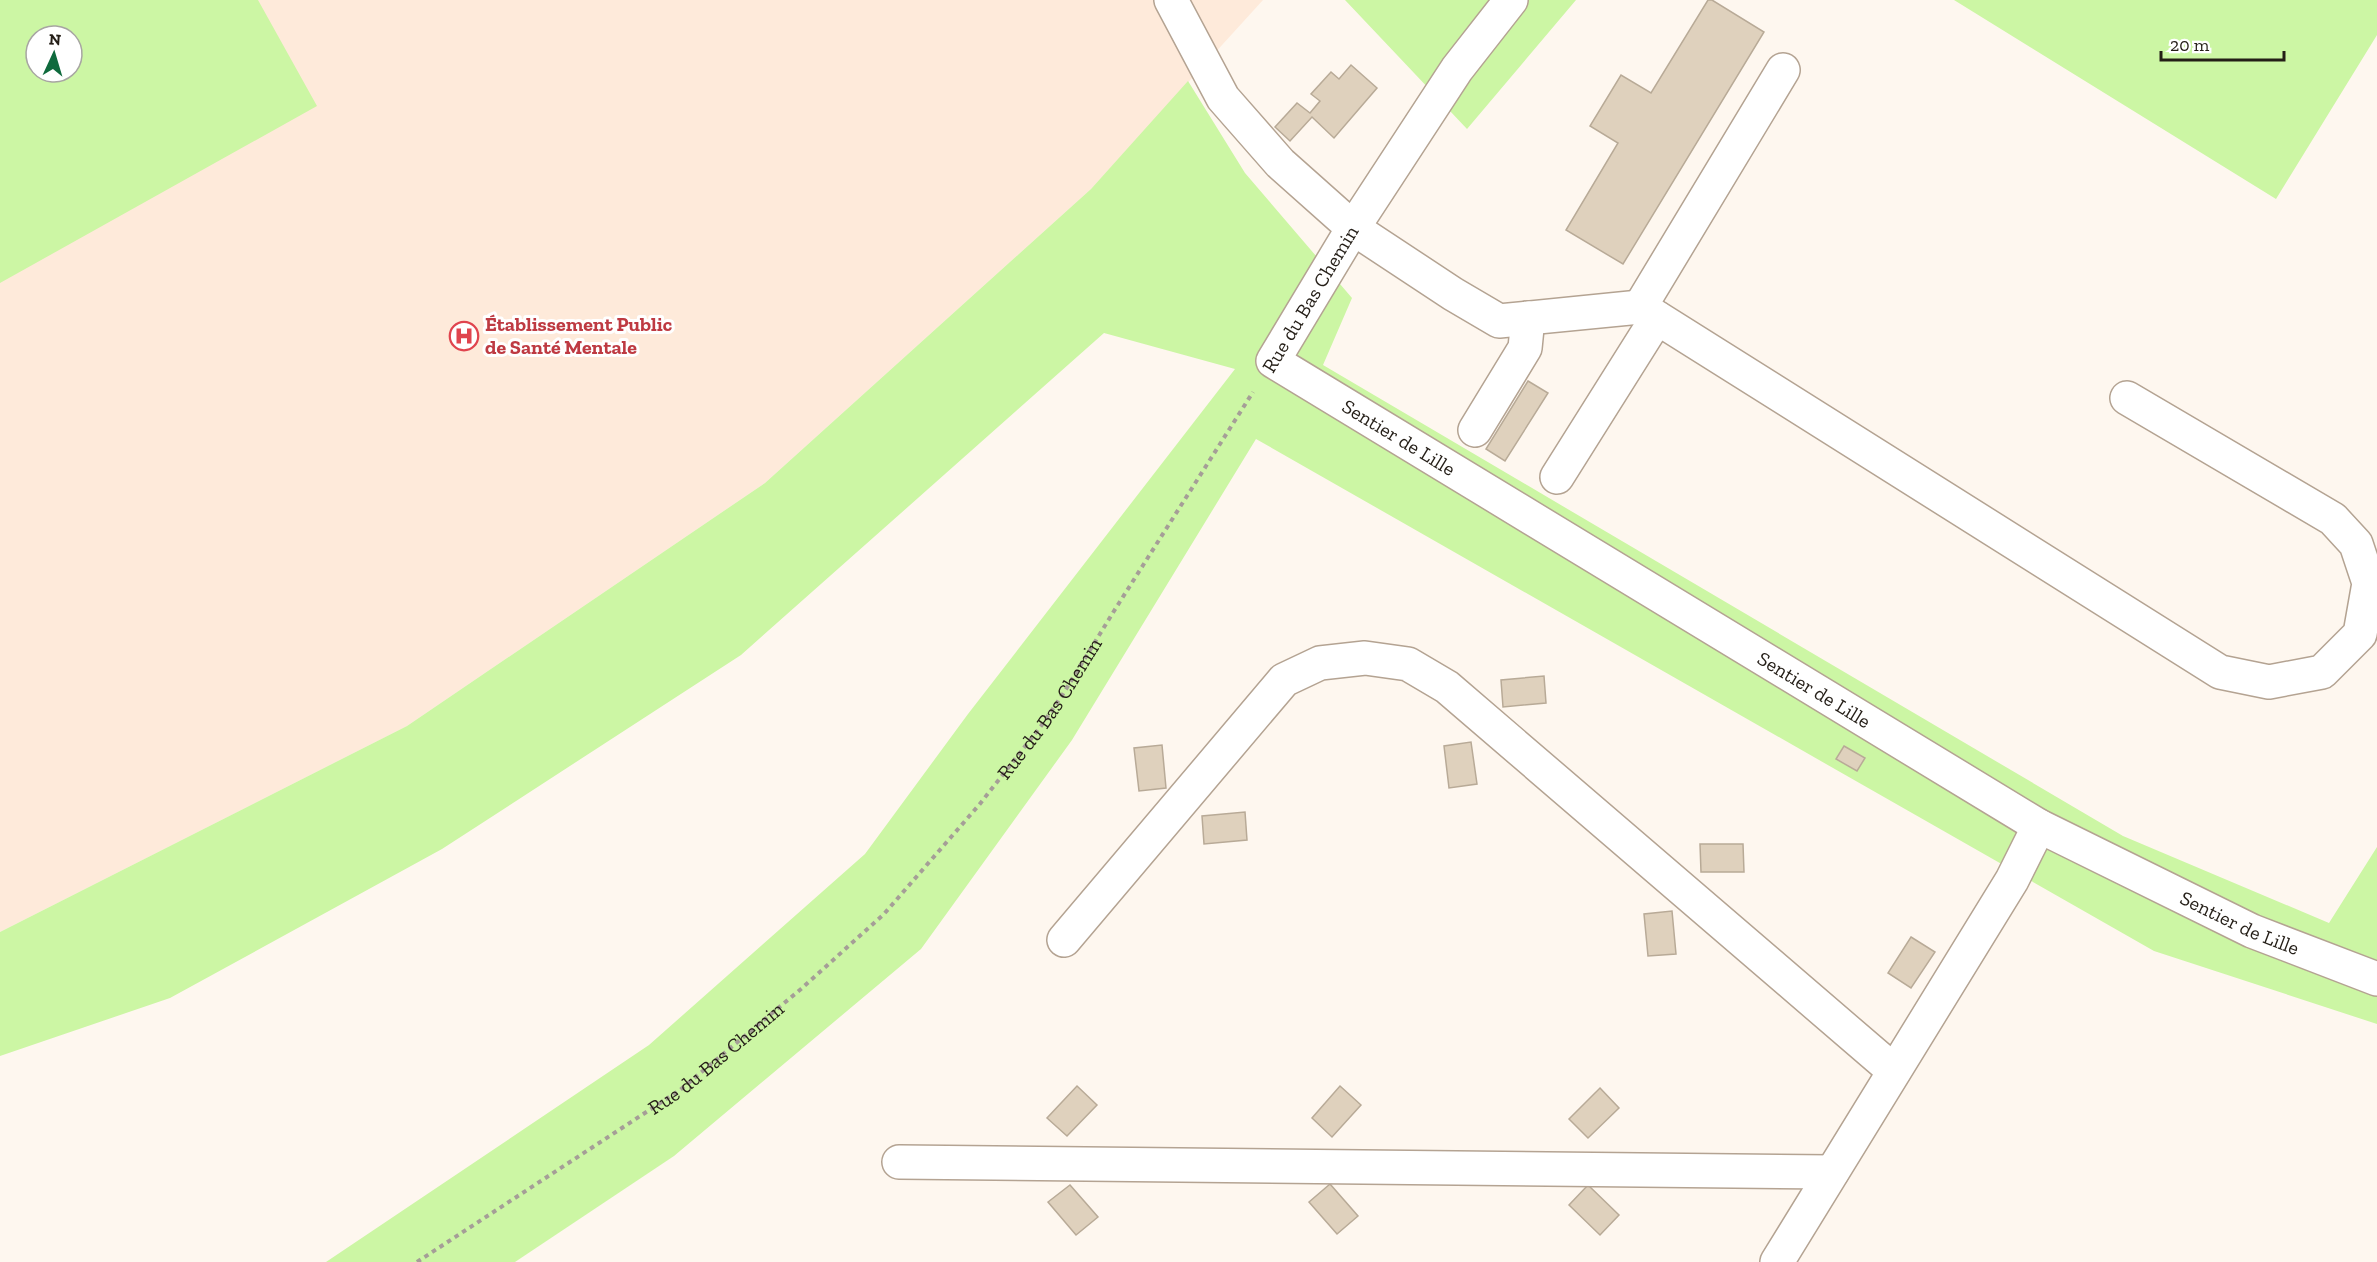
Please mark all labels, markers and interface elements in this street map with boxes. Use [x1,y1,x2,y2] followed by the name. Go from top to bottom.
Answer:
[24,24,84,84] north arrow
[2161,24,2284,62] scale bar
[48,30,62,49] text: N
[2170,34,2210,56] text: 20 m
[1257,221,1364,377] street label: Rue du Bas Chemin
[485,312,673,359] place label: Établissement Public de Santé Mentale
[448,320,480,352] hospital icon: Établissement Public de Santé Mentale
[1338,394,1460,481] street label: Sentier de Lille
[992,633,1107,784] street label: Rue du Bas Chemin
[1753,646,1875,733] street label: Sentier de Lille
[2176,886,2303,960] street label: Sentier de Lille
[643,996,789,1120] street label: Rue du Bas Chemin

